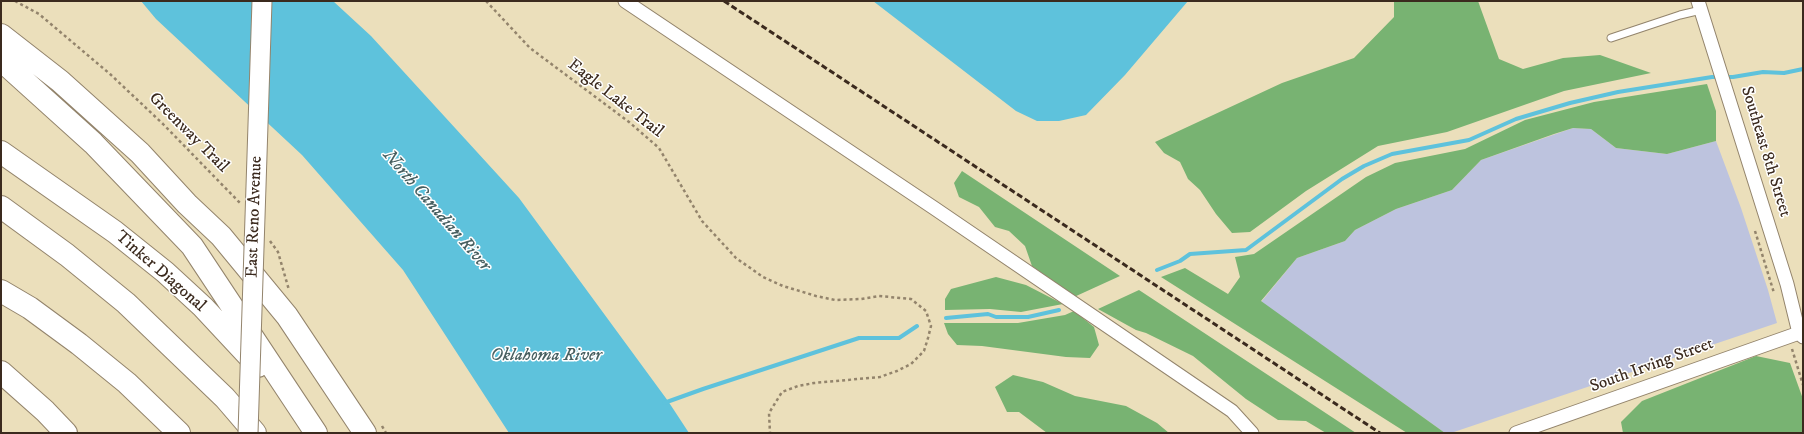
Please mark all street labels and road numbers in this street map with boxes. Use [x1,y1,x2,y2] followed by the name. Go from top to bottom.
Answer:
[563,55,667,143] street label: Eagle Lake Trail
[1735,84,1795,220] street label: Southeast 8th Street
[144,89,232,177] street label: Greenway Trail
[243,156,267,278] street label: East Reno Avenue
[111,227,209,317] street label: Tinker Diagonal
[1588,334,1716,398] street label: South Irving Street

